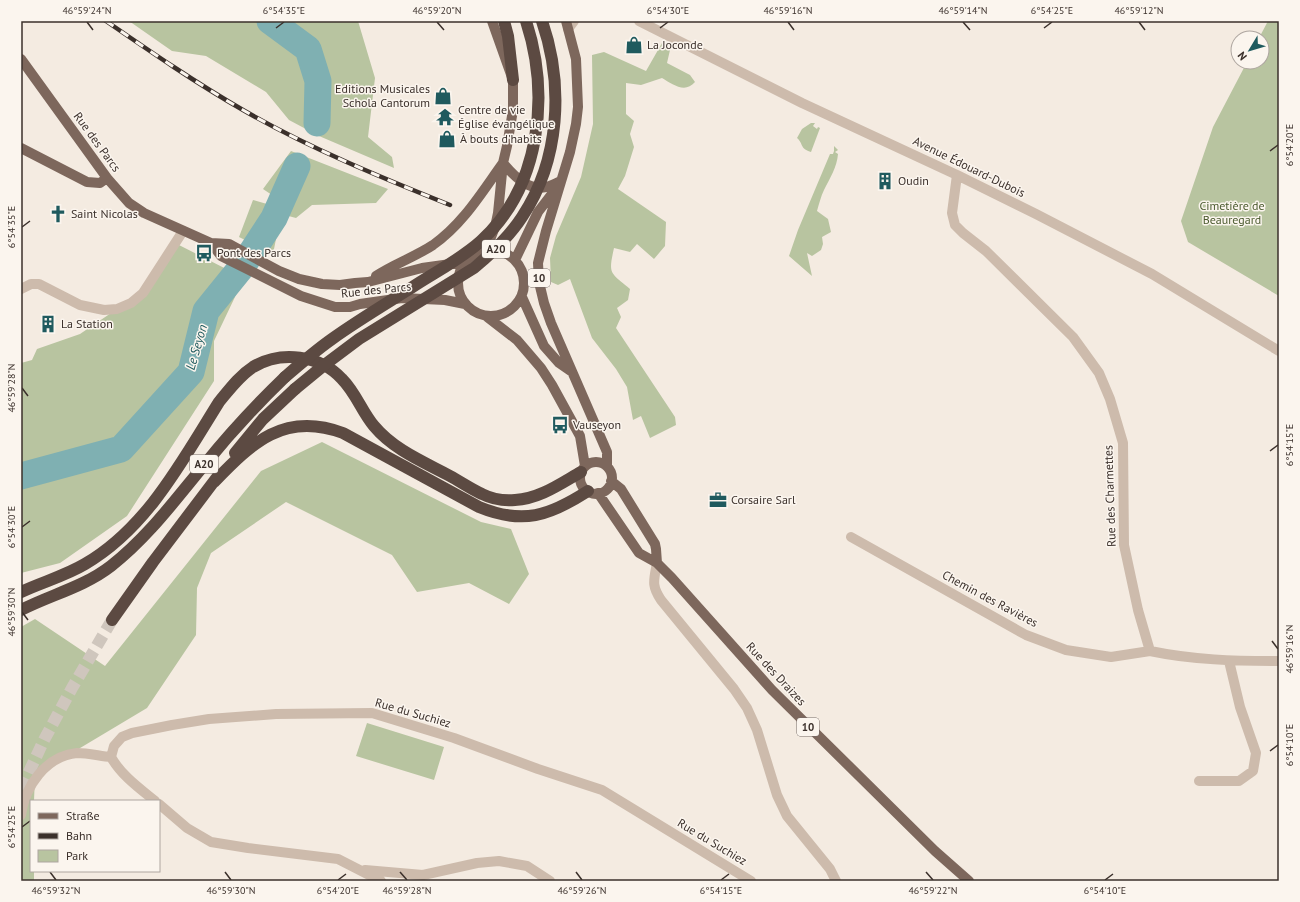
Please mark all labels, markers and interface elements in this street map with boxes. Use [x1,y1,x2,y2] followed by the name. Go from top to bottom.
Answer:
[62,4,112,17] text: 46°59'24"N
[263,4,305,17] text: 6°54'35"E
[412,4,462,17] text: 46°59'20"N
[647,4,689,17] text: 6°54'30"E
[763,4,813,17] text: 46°59'16"N
[938,4,988,17] text: 46°59'14"N
[1031,4,1073,17] text: 6°54'25"E
[1114,4,1164,17] text: 46°59'12"N
[1230,30,1270,70] north arrow
[624,35,644,55] shop icon: La Joconde
[647,37,703,52] place label: La Joconde
[1234,49,1250,63] text: N
[335,81,430,110] place label: Editions Musicales Schola Cantorum
[433,86,453,106] shop icon: Editions Musicales Schola Cantorum
[458,102,554,131] place label: Centre de vie Église évangélique
[435,107,455,127] temple icon: Centre de vie Église évangélique
[71,109,124,175] street label: Rue des Parcs
[1283,124,1296,166] text: 6°54'20"E
[437,129,457,149] shop icon: À bouts d'habits
[460,131,542,146] place label: À bouts d'habits
[911,133,1028,200] street label: Avenue Édouard-Dubois
[875,171,895,191] building icon: Oudin
[898,173,929,188] place label: Oudin
[1199,198,1265,227] park label: Cimetière de Beauregard
[48,204,68,224] church icon: Saint Nicolas
[5,206,18,248] text: 6°54'35"E
[71,206,138,221] place label: Saint Nicolas
[482,240,510,258] road number: A20
[194,243,214,263] bus stop icon: Pont des Parcs
[217,245,291,260] place label: Pont des Parcs
[528,269,550,287] road number: 10
[340,278,412,301] street label: Rue des Parcs
[38,314,58,334] building icon: La Station
[61,316,113,331] place label: La Station
[182,322,211,372] water label: Le Seyon
[5,363,18,413] text: 46°59'28"N
[550,415,570,435] bus stop icon: Vauseyon
[572,417,621,432] place label: Vauseyon
[1283,424,1296,466] text: 6°54'15"E
[1100,445,1119,547] street label: Rue des Charmettes
[190,455,218,473] road number: A20
[708,490,728,510] office icon: Corsaire Sarl
[731,492,796,507] place label: Corsaire Sarl
[5,506,18,548] text: 6°54'30"E
[940,567,1041,630] street label: Chemin des Ravières
[5,587,18,637] text: 46°59'30"N
[1283,624,1296,674] text: 46°59'16"N
[743,639,809,708] street label: Rue des Draizes
[373,695,453,731] street label: Rue du Suchiez
[797,718,819,736] road number: 10
[1283,724,1296,766] text: 6°54'10"E
[30,800,160,872] legend
[5,806,18,848] text: 6°54'25"E
[66,808,100,823] text: Straße
[675,815,750,868] street label: Rue du Suchiez
[66,828,92,843] text: Bahn
[66,848,88,863] text: Park
[31,884,81,897] text: 46°59'32"N
[206,884,256,897] text: 46°59'30"N
[317,884,359,897] text: 6°54'20"E
[382,884,432,897] text: 46°59'28"N
[557,884,607,897] text: 46°59'26"N
[700,884,742,897] text: 6°54'15"E
[908,884,958,897] text: 46°59'22"N
[1084,884,1126,897] text: 6°54'10"E

